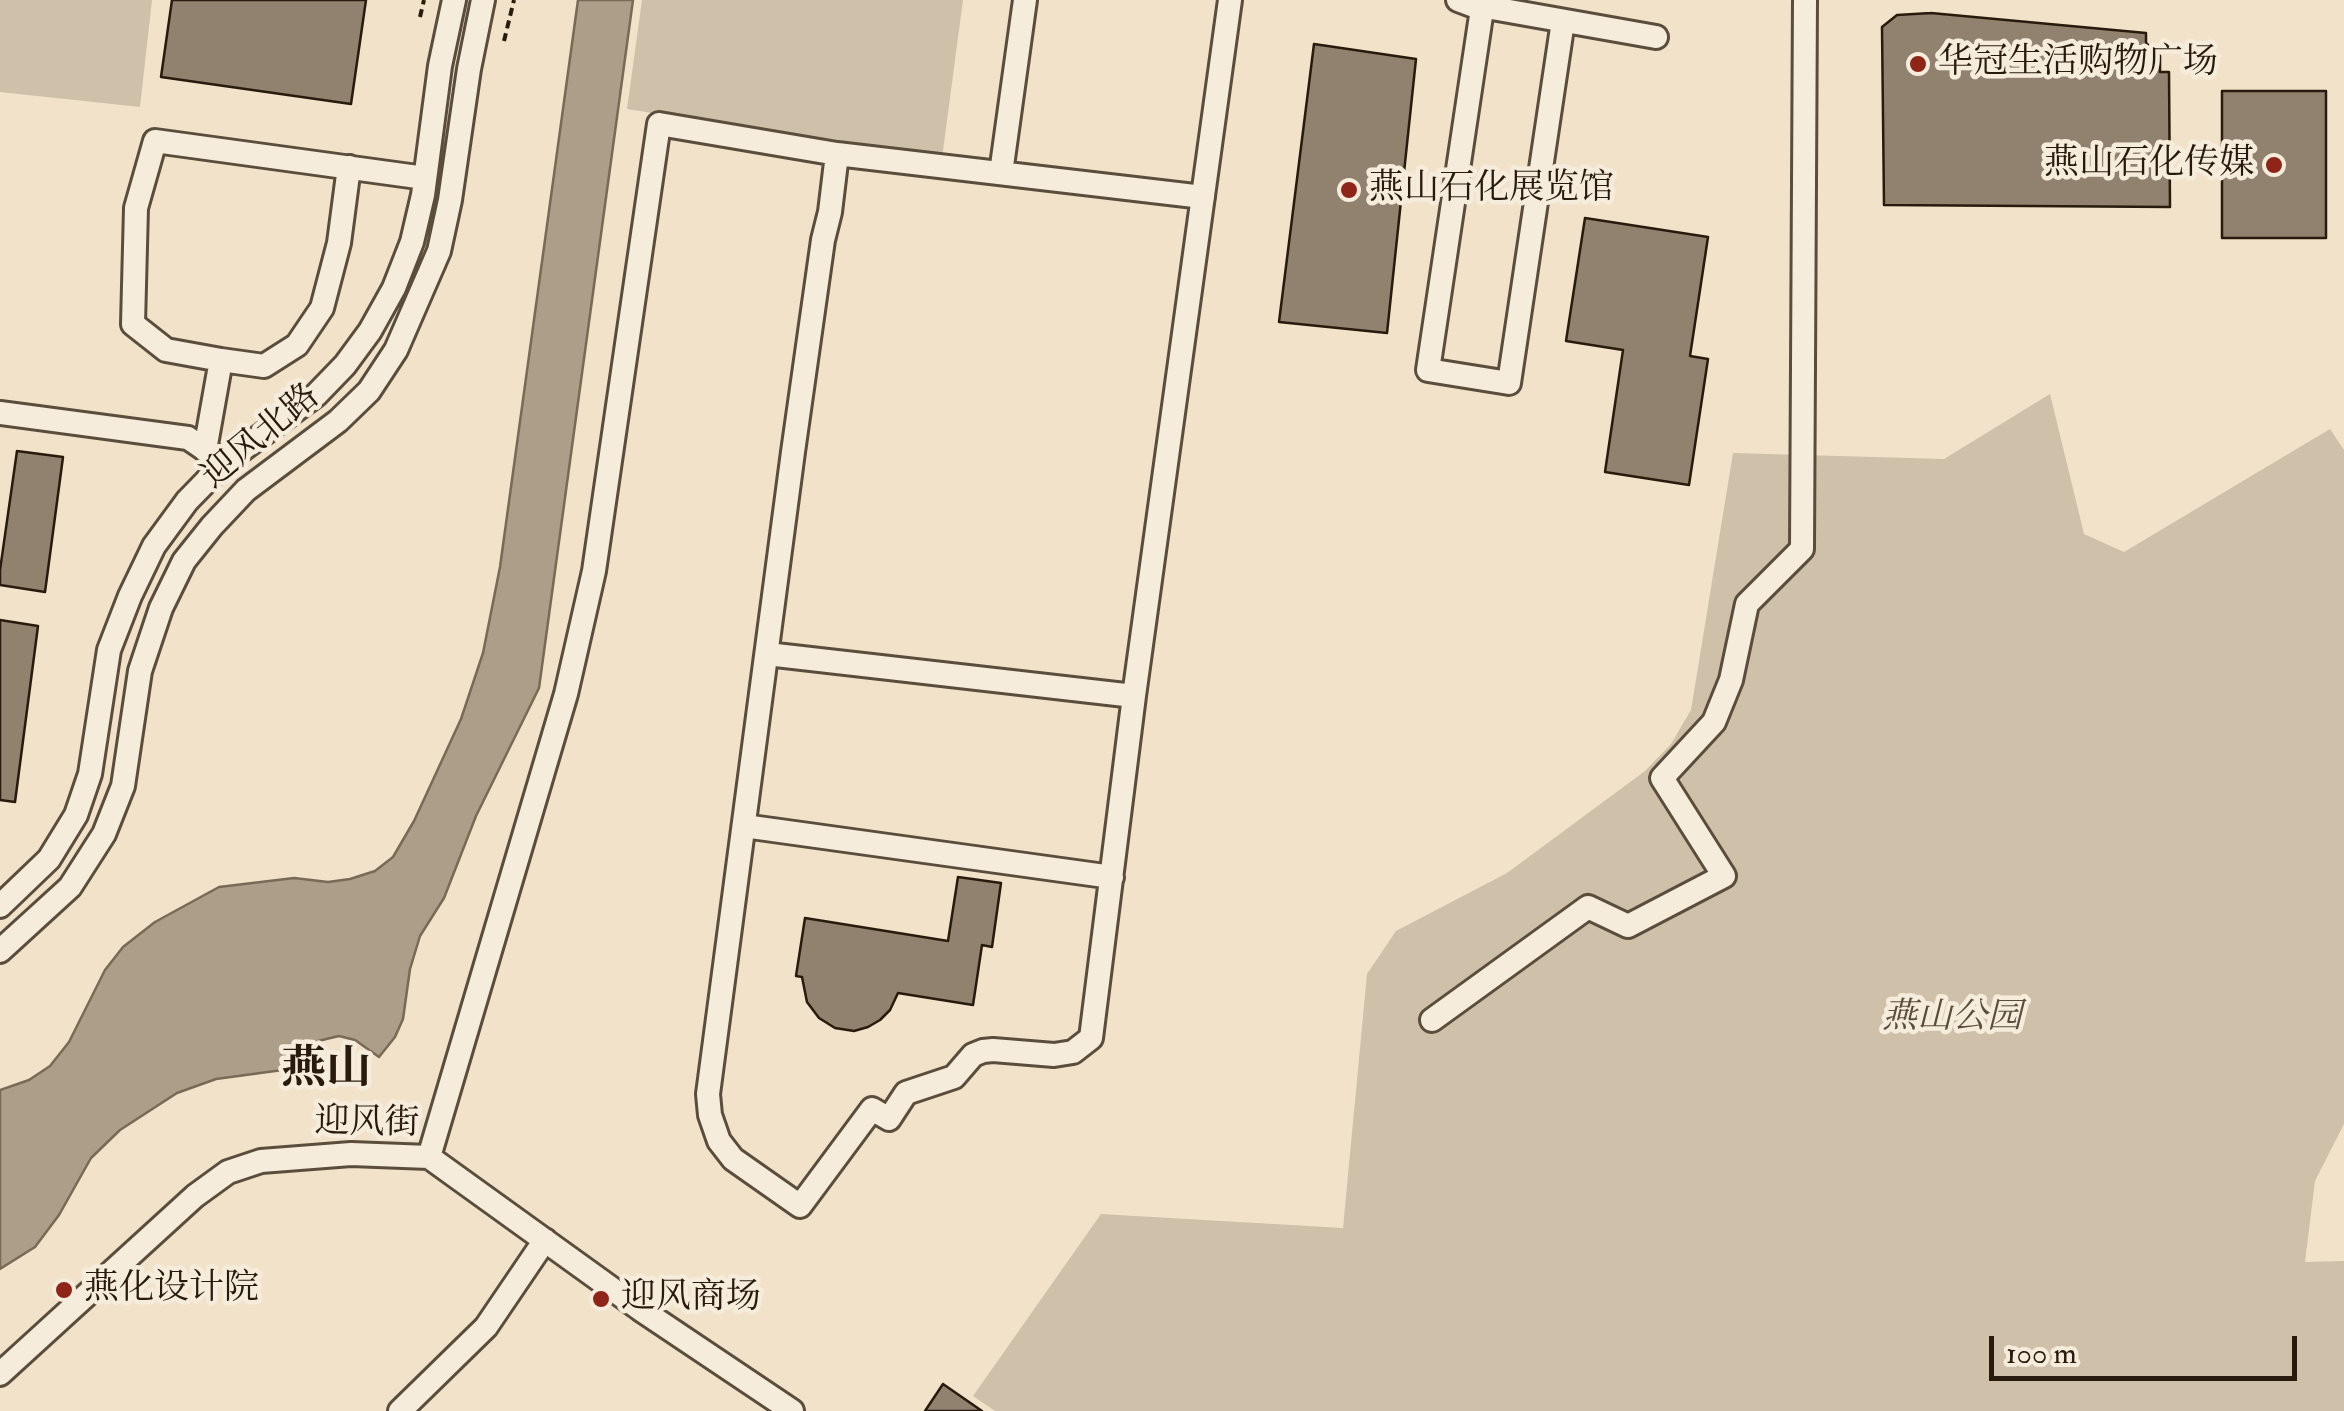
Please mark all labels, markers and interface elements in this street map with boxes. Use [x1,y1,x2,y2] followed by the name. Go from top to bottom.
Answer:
[1938,43,2218,85] place label: 华冠生活购物广场
[1907,53,1929,75] marker: 华冠生活购物广场
[2044,144,2254,186] place label: 燕山石化传媒
[2263,154,2285,176] marker: 燕山石化传媒
[1369,169,1614,211] place label: 燕山石化展览馆
[1338,179,1360,201] marker: 燕山石化展览馆
[195,377,329,499] street label: 迎风北路
[1882,998,2022,1040] park label: 燕山公园
[281,1045,371,1099] district label: 燕山
[314,1103,420,1147] street label: 迎风街
[84,1269,259,1311] place label: 燕化设计院
[621,1278,761,1320] place label: 迎风商场
[53,1279,75,1301] marker: 燕化设计院
[590,1288,612,1310] marker: 迎风商场
[1994,1316,2302,1378] scale bar
[2006,1335,2077,1372] text: 100 m

